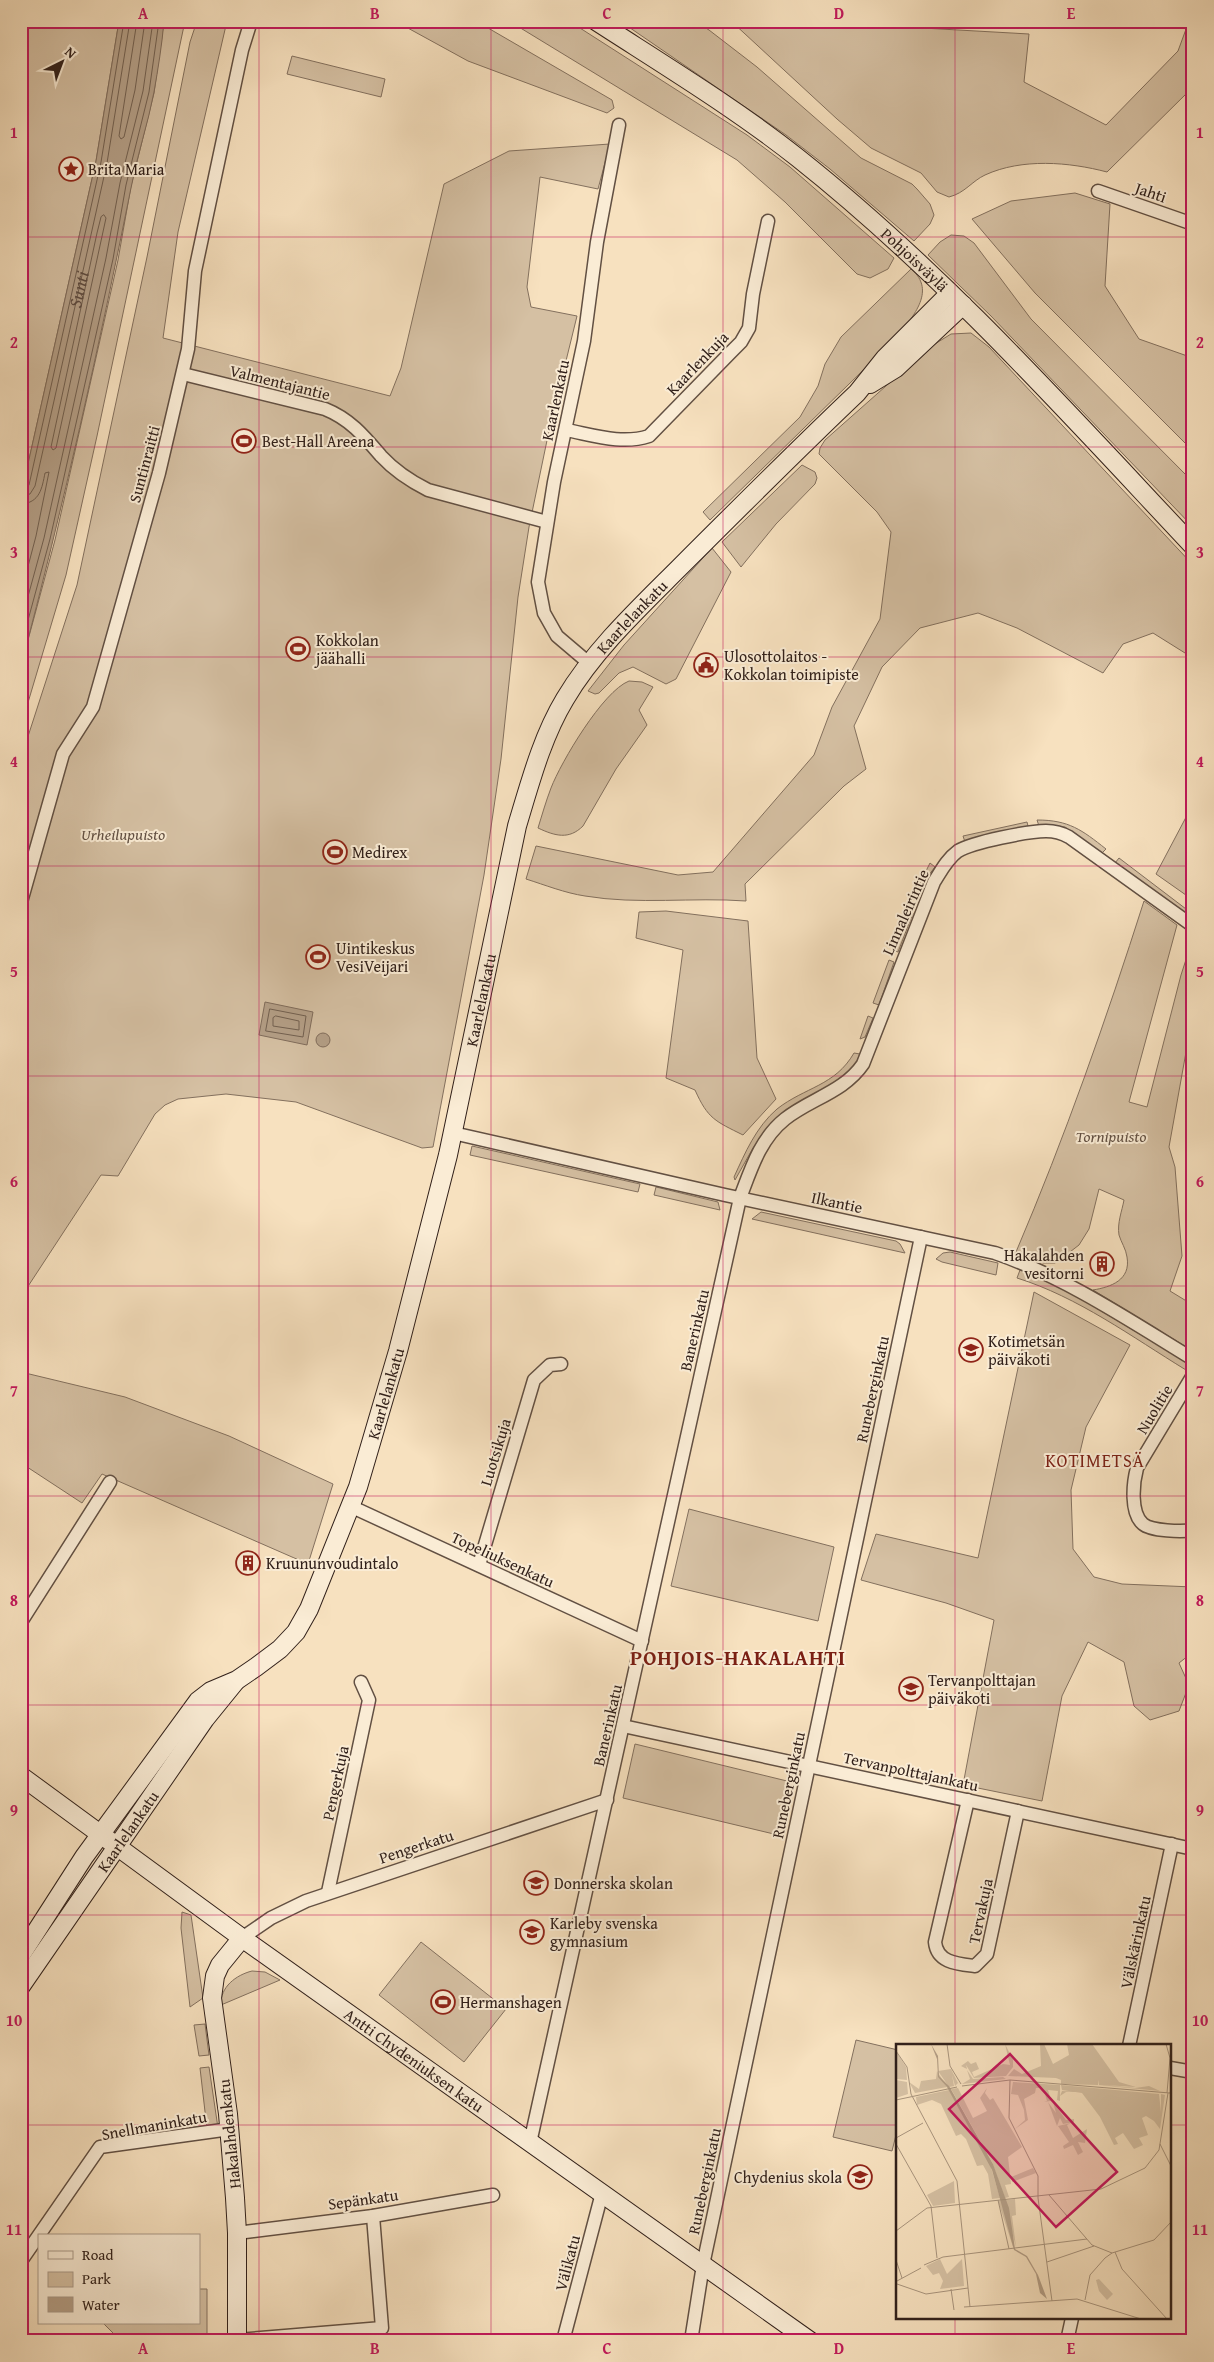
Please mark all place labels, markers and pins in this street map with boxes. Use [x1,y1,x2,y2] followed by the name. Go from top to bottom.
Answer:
[58,156,84,182] place icon: Brita Maria
[88,157,165,181] place label: Brita Maria
[231,428,257,454] sports icon: Best‑Hall Areena
[262,429,375,453] place label: Best‑Hall Areena
[314,628,379,670] place label: Kokkolan jäähalli
[285,636,311,662] sports icon: Kokkolan jäähalli
[724,644,859,686] place label: Ulosottolaitos - Kokkolan toimipiste
[693,652,719,678] public building icon: Ulosottolaitos - Kokkolan toimipiste
[322,839,348,865] sports icon: Medirex
[352,840,408,864] place label: Medirex
[336,936,415,978] place label: Uintikeskus VesiVeijari
[305,944,331,970] sports icon: Uintikeskus VesiVeijari
[1004,1243,1085,1285] place label: Hakalahden vesitorni
[1089,1251,1115,1277] building icon: Hakalahden vesitorni
[988,1329,1065,1371] place label: Kotimetsän päiväkoti
[958,1337,984,1363] school or university icon: Kotimetsän päiväkoti
[235,1550,261,1576] building icon: Kruununvoudintalo
[266,1551,398,1575] place label: Kruununvoudintalo
[928,1668,1036,1710] place label: Tervanpolttajan päiväkoti
[898,1676,924,1702] school or university icon: Tervanpolttajan päiväkoti
[523,1870,549,1896] school or university icon: Donnerska skolan
[554,1871,673,1895] place label: Donnerska skolan
[550,1911,658,1953] place label: Karleby svenska gymnasium
[519,1919,545,1945] school or university icon: Karleby svenska gymnasium
[430,1989,456,2015] sports icon: Hermanshagen
[460,1990,562,2014] place label: Hermanshagen
[847,2164,873,2190] school or university icon: Chydenius skola
[734,2165,842,2189] place label: Chydenius skola

